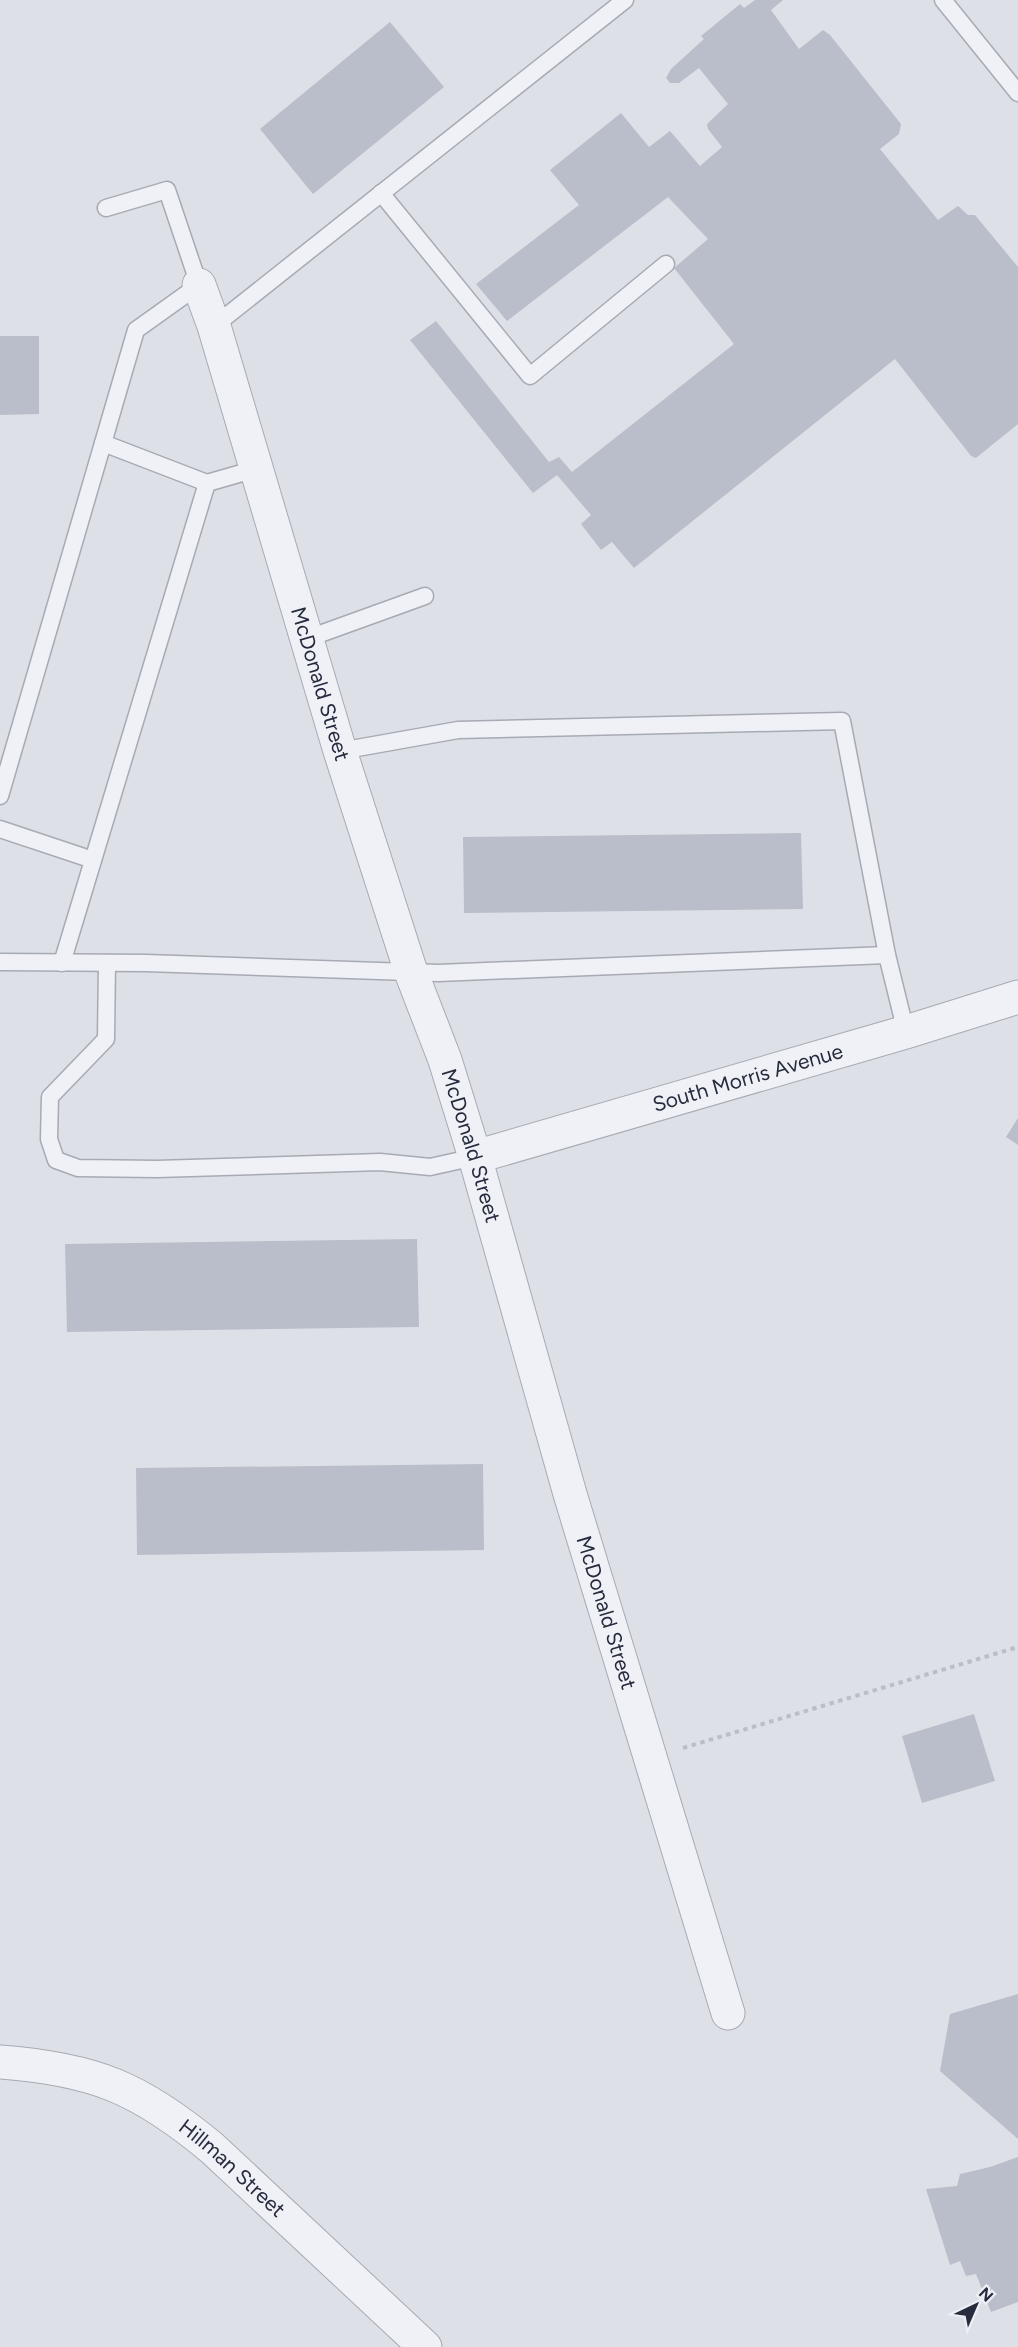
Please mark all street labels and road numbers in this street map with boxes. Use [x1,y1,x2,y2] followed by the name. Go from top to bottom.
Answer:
[286,604,355,764] street label: McDonald Street
[650,1038,846,1117] street label: South Morris Avenue
[436,1066,506,1225] street label: McDonald Street
[571,1533,642,1692] street label: McDonald Street
[174,2114,291,2222] street label: Hillman Street

